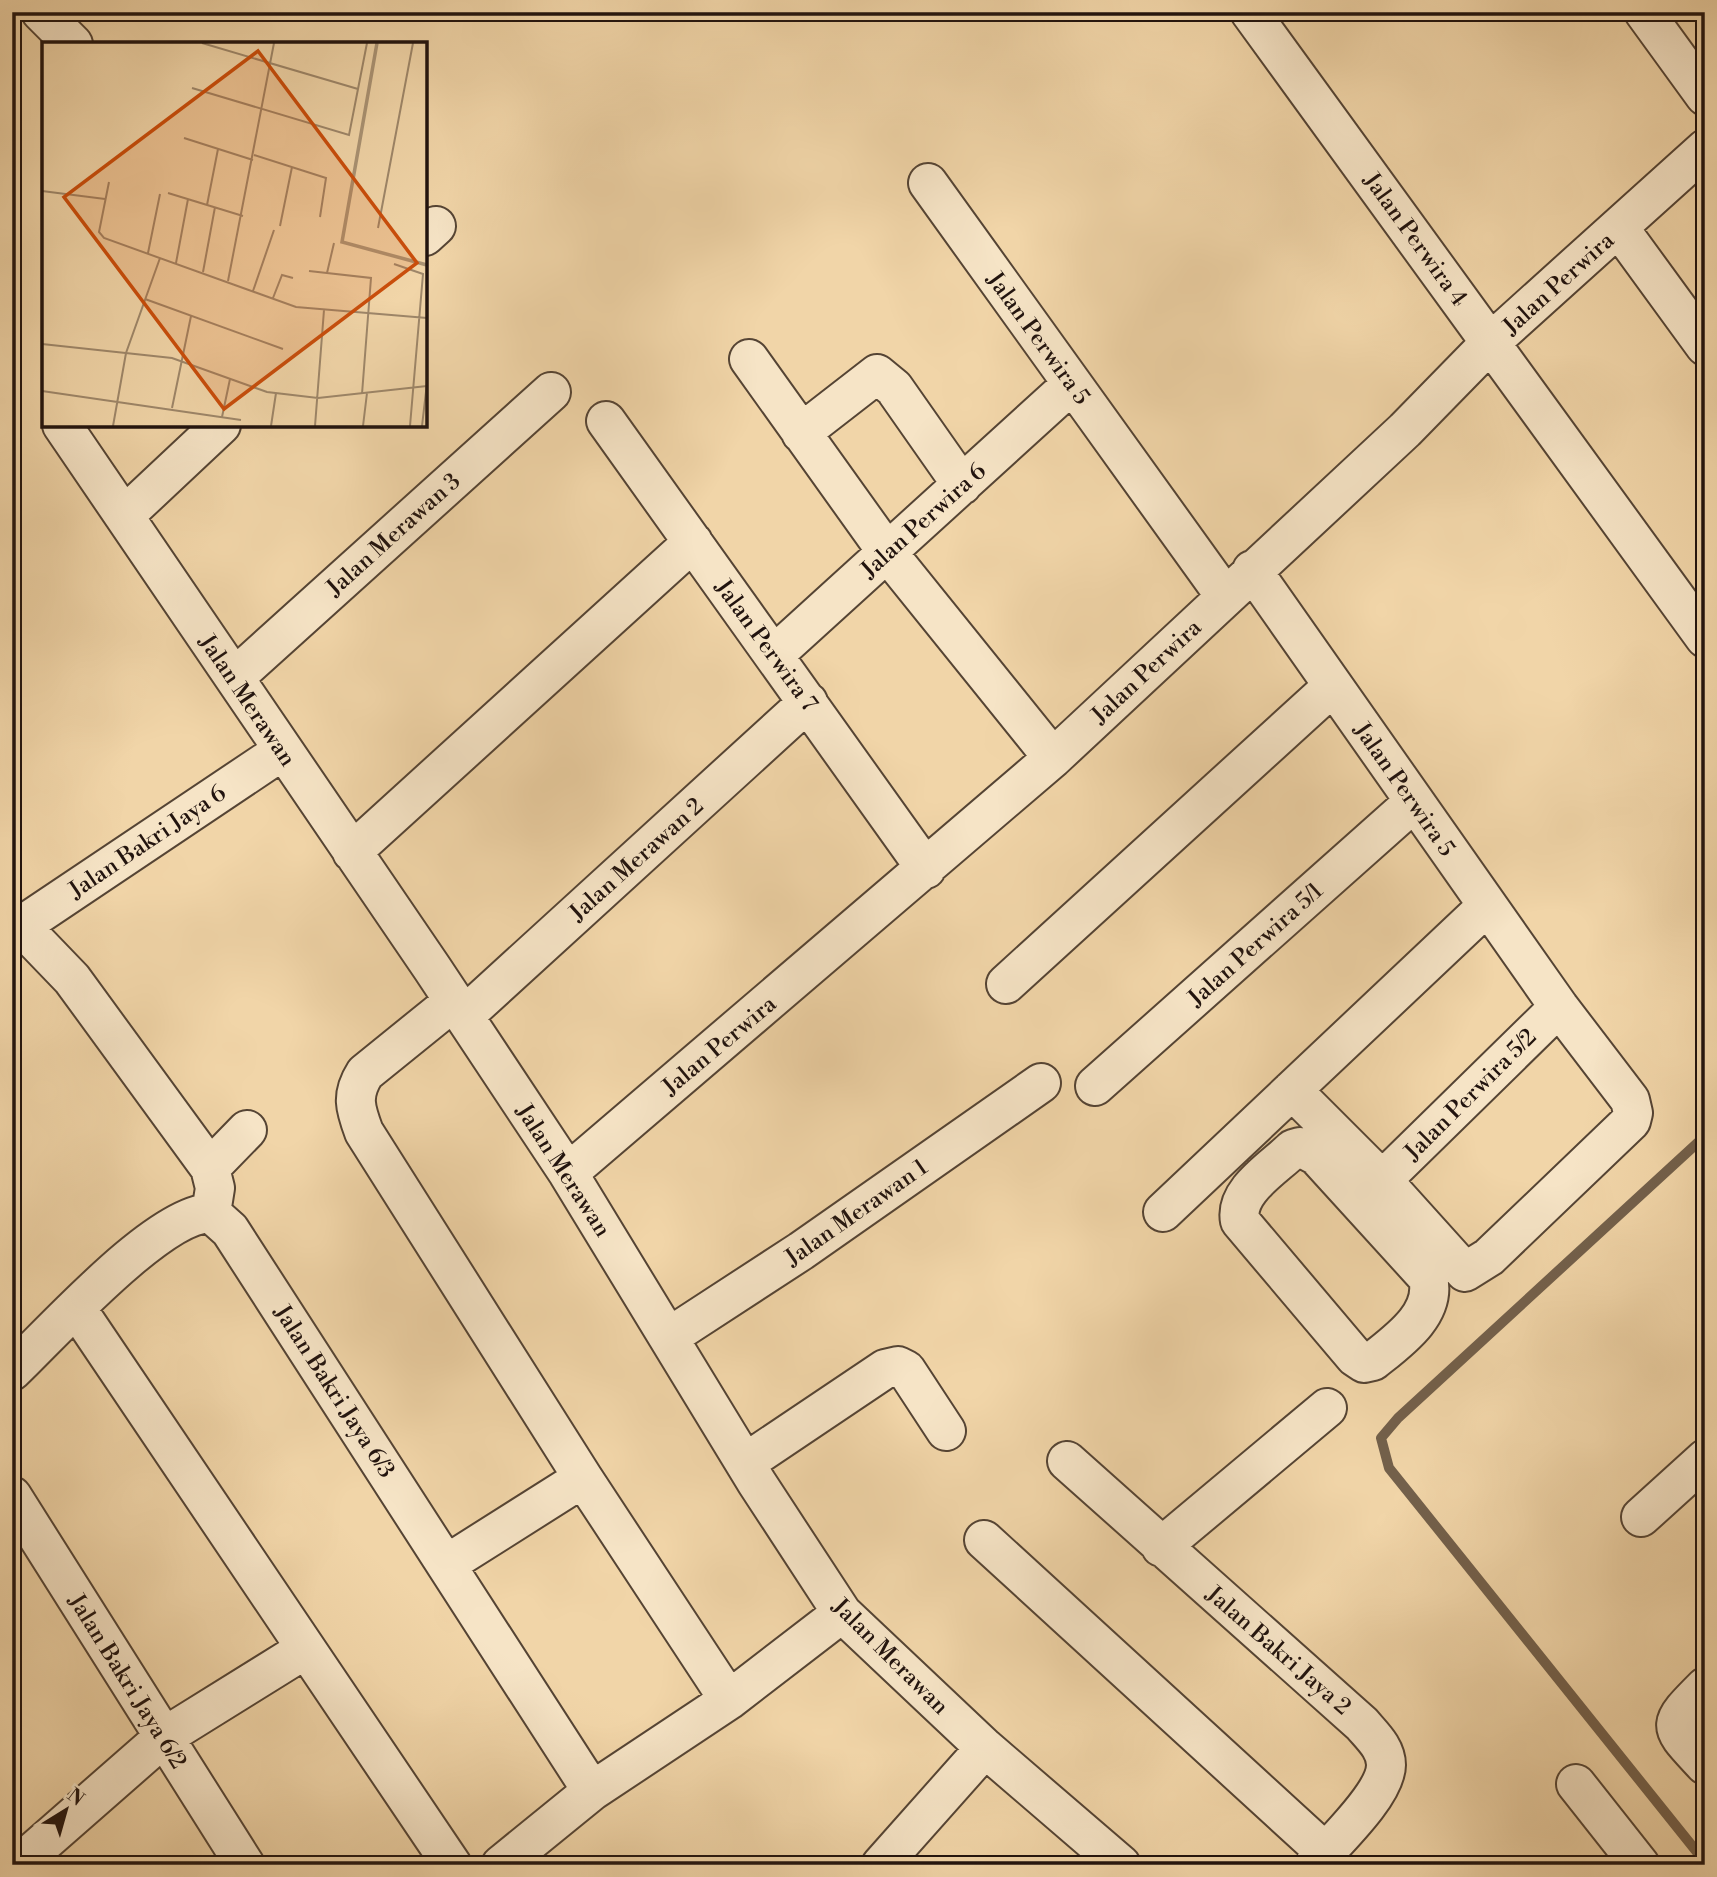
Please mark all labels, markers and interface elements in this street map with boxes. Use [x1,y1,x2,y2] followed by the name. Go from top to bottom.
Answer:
[42,42,427,427] inset map
[1357,167,1473,312] street label: Jalan Perwira 4
[1497,226,1620,342] street label: Jalan Perwira
[980,266,1096,410] street label: Jalan Perwira 5
[855,457,992,585] street label: Jalan Perwira 6
[320,467,466,603] street label: Jalan Merawan 3
[708,573,824,717] street label: Jalan Perwira 7
[1085,614,1208,730] street label: Jalan Perwira
[192,629,302,772] street label: Jalan Merawan
[1347,716,1461,862] street label: Jalan Perwira 5
[63,779,231,905] street label: Jalan Bakri Jaya 6
[563,792,709,928] street label: Jalan Merawan 2
[1182,877,1329,1013] street label: Jalan Perwira 5/1
[656,990,782,1102] street label: Jalan Perwira
[1398,1023,1542,1167] street label: Jalan Perwira 5/2
[509,1098,617,1243] street label: Jalan Merawan
[779,1153,933,1273] street label: Jalan Merawan 1
[267,1299,401,1483] street label: Jalan Bakri Jaya 6/3
[1199,1580,1356,1721] street label: Jalan Bakri Jaya 2
[62,1588,192,1774] street label: Jalan Bakri Jaya 6/2
[826,1592,954,1721] street label: Jalan Merawan
[32,1776,102,1846] north arrow
[62,1783,89,1811] text: N

